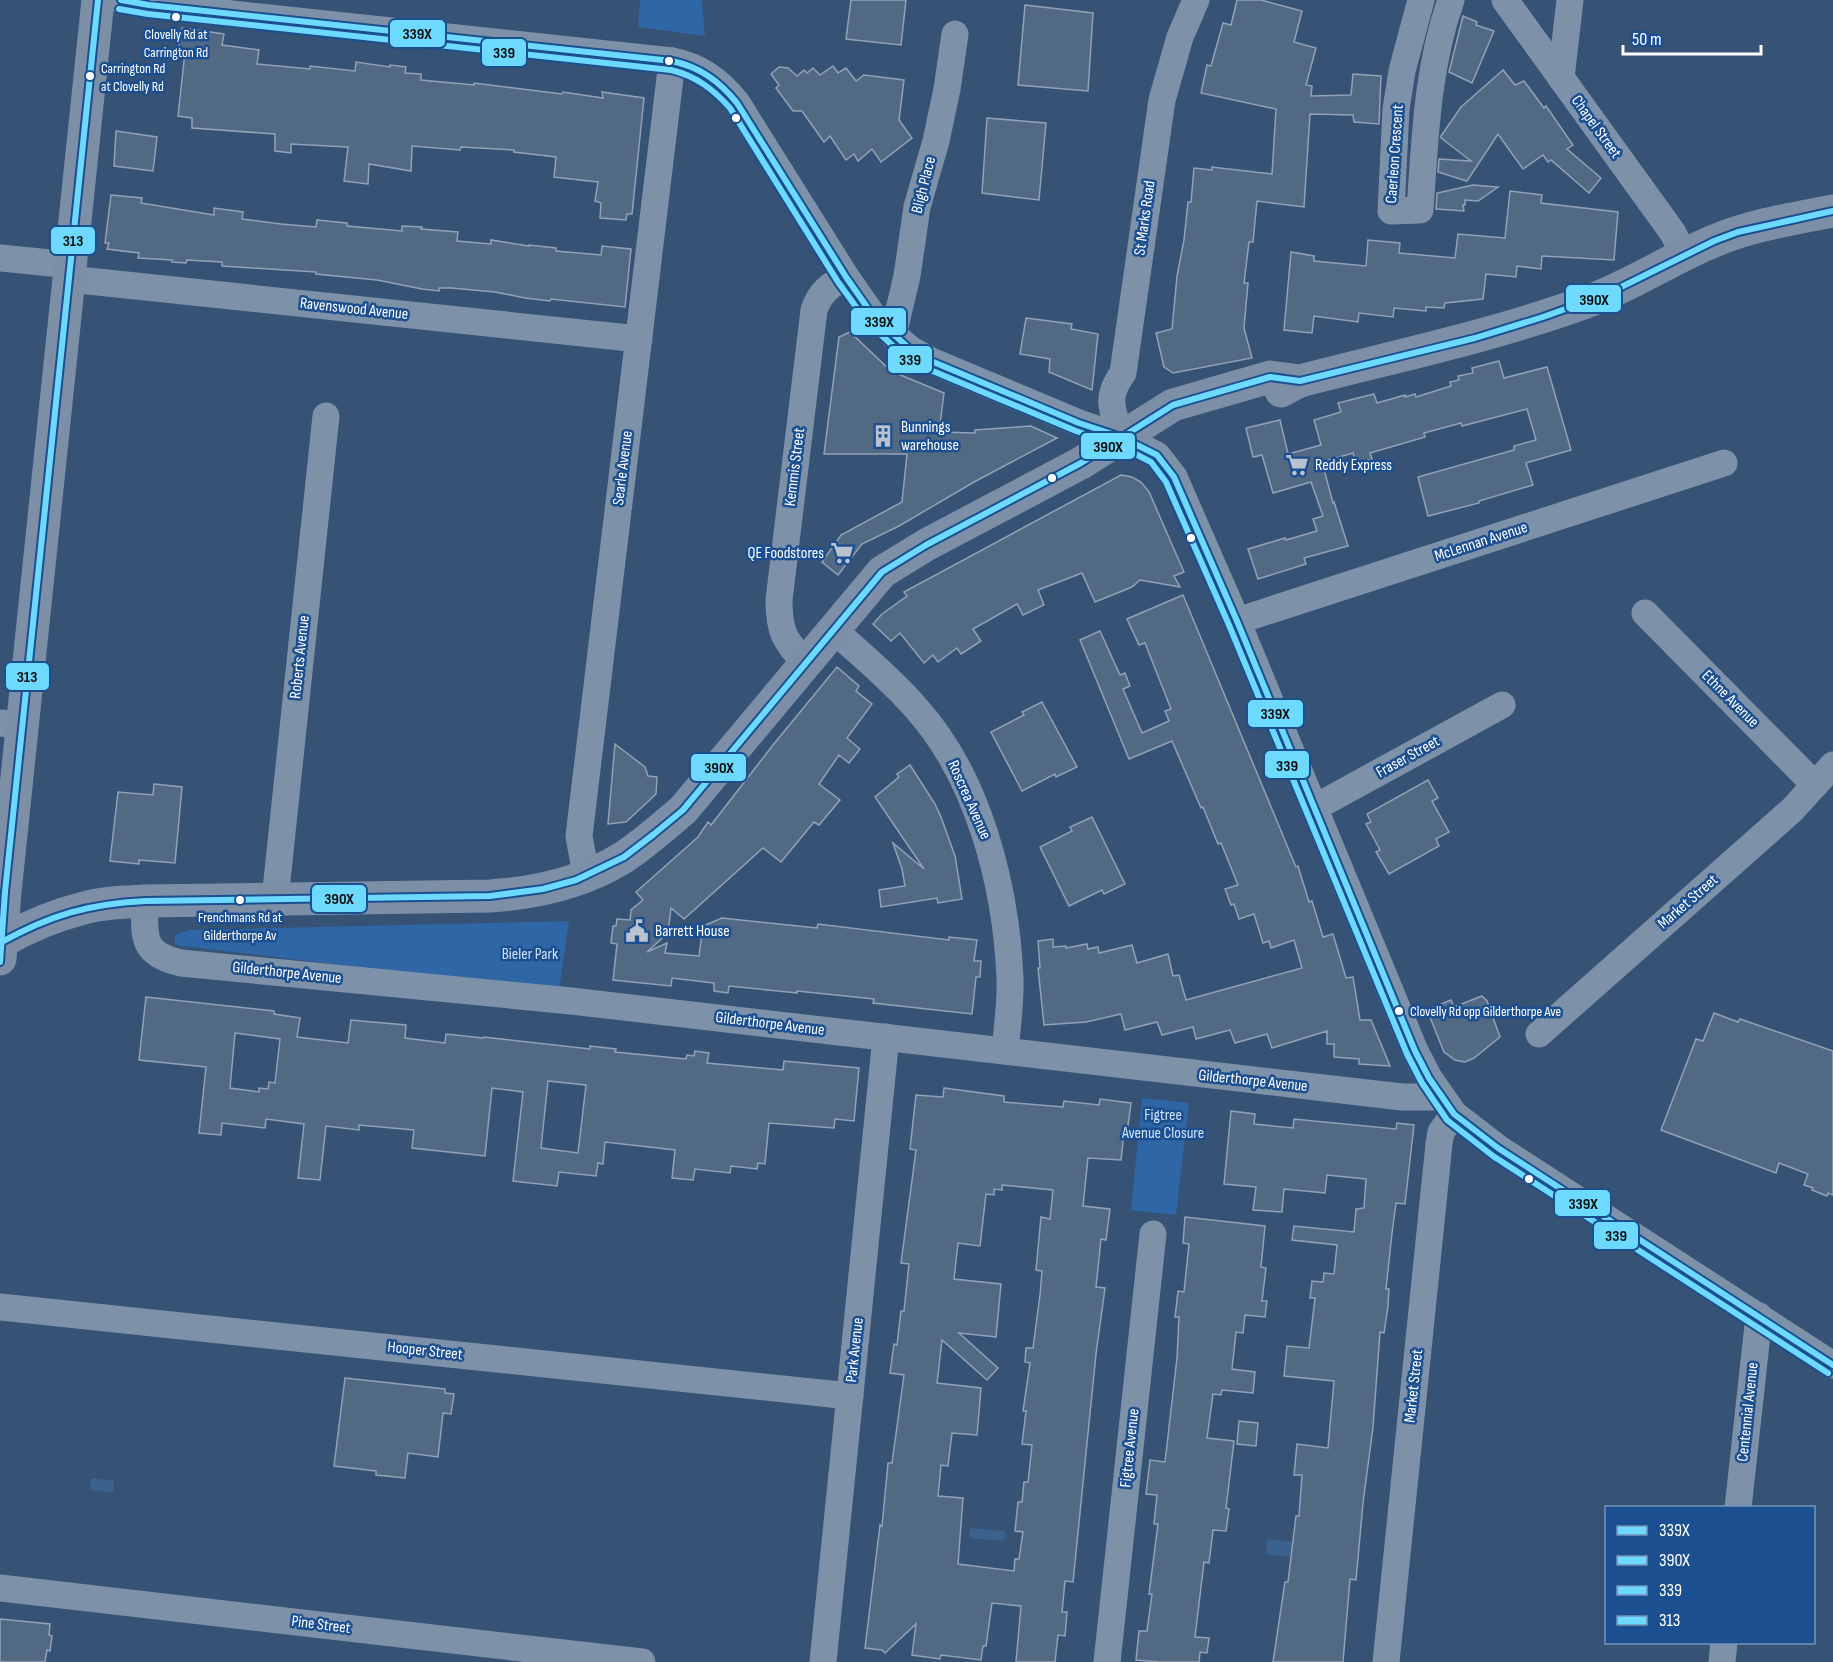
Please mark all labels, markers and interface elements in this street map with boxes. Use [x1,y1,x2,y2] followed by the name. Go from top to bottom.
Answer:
[170,11,182,23] marker: Clovelly Rd at Carrington Rd
[1623,18,1761,56] scale bar
[389,19,446,48] line badge: 339X
[402,25,432,44] text: 339X
[144,26,208,61] place label: Clovelly Rd at Carrington Rd
[1632,29,1662,50] text: 50 m
[481,38,527,67] line badge: 339
[493,44,515,63] text: 339
[663,55,675,67] unlabelled marker
[101,60,166,95] place label: Carrington Rd at Clovelly Rd
[84,70,96,82] marker: Carrington Rd at Clovelly Rd
[1567,92,1625,162] street label: Chapel Street
[1382,104,1408,204] street label: Caerleon Crescent
[730,112,742,124] unlabelled marker
[908,155,940,215] street label: Bligh Place
[1130,179,1160,257] street label: St Marks Road
[50,226,96,255] line badge: 313
[63,232,83,251] text: 313
[1565,284,1622,313] line badge: 390X
[1579,291,1609,310] text: 390X
[299,294,409,324] street label: Ravenswood Avenue
[850,307,907,336] line badge: 339X
[864,313,894,332] text: 339X
[887,345,933,374] line badge: 339
[899,351,921,370] text: 339
[901,418,959,455] place label: Bunnings warehouse
[870,423,896,449] building icon: Bunnings warehouse
[781,427,809,507] street label: Kemmis Street
[609,430,637,506] street label: Searle Avenue
[1080,432,1136,460] line badge: 390X
[1093,438,1123,457] text: 390X
[1284,452,1310,478] supermarket icon: Reddy Express
[1315,456,1392,475] place label: Reddy Express
[1046,472,1058,484] unlabelled marker
[1432,518,1530,566] street label: McLennan Avenue
[1185,532,1197,544] unlabelled marker
[829,540,855,566] supermarket icon: QE Foodstores
[748,544,824,563] place label: QE Foodstores
[286,614,314,700] street label: Roberts Avenue
[5,662,50,691] line badge: 313
[1697,666,1763,732] street label: Ethne Avenue
[17,668,37,687] text: 313
[1247,699,1304,728] line badge: 339X
[1260,705,1290,724] text: 339X
[1373,732,1443,782] street label: Fraser Street
[1264,750,1310,779] line badge: 339
[690,753,747,782] line badge: 390X
[1276,757,1298,776] text: 339
[943,758,995,842] street label: Roscrea Avenue
[704,759,734,778] text: 390X
[1654,871,1722,933] street label: Market Street
[311,884,367,913] line badge: 390X
[324,890,354,909] text: 390X
[234,894,246,906] marker: Frenchmans Rd at Gilderthorpe Av
[198,909,282,944] place label: Frenchmans Rd at Gilderthorpe Av
[624,918,650,944] public building icon: Barrett House
[655,922,730,941] place label: Barrett House
[502,945,558,964] park label: Bieler Park
[232,958,342,988] street label: Gilderthorpe Avenue
[1410,1003,1561,1020] place label: Clovelly Rd opp Gilderthorpe Ave
[1393,1005,1405,1017] marker: Clovelly Rd opp Gilderthorpe Ave
[714,1008,826,1040] street label: Gilderthorpe Avenue
[1198,1066,1308,1096] street label: Gilderthorpe Avenue
[1121,1106,1204,1143] park label: Figtree Avenue Closure
[1523,1173,1535,1185] unlabelled marker
[1554,1189,1611,1217] line badge: 339X
[1568,1195,1598,1214] text: 339X
[1593,1221,1639,1250] line badge: 339
[1605,1227,1627,1246] text: 339
[842,1317,868,1383] street label: Park Avenue
[387,1338,464,1364] street label: Hooper Street
[1401,1348,1427,1424] street label: Market Street
[1733,1361,1763,1463] street label: Centennial Avenue
[1116,1408,1144,1488] street label: Figtree Avenue
[1605,1506,1815,1644] legend
[1659,1520,1690,1541] text: 339X
[1659,1550,1690,1571] text: 390X
[1659,1580,1682,1601] text: 339
[1659,1610,1680,1631] text: 313
[290,1612,352,1638] street label: Pine Street

